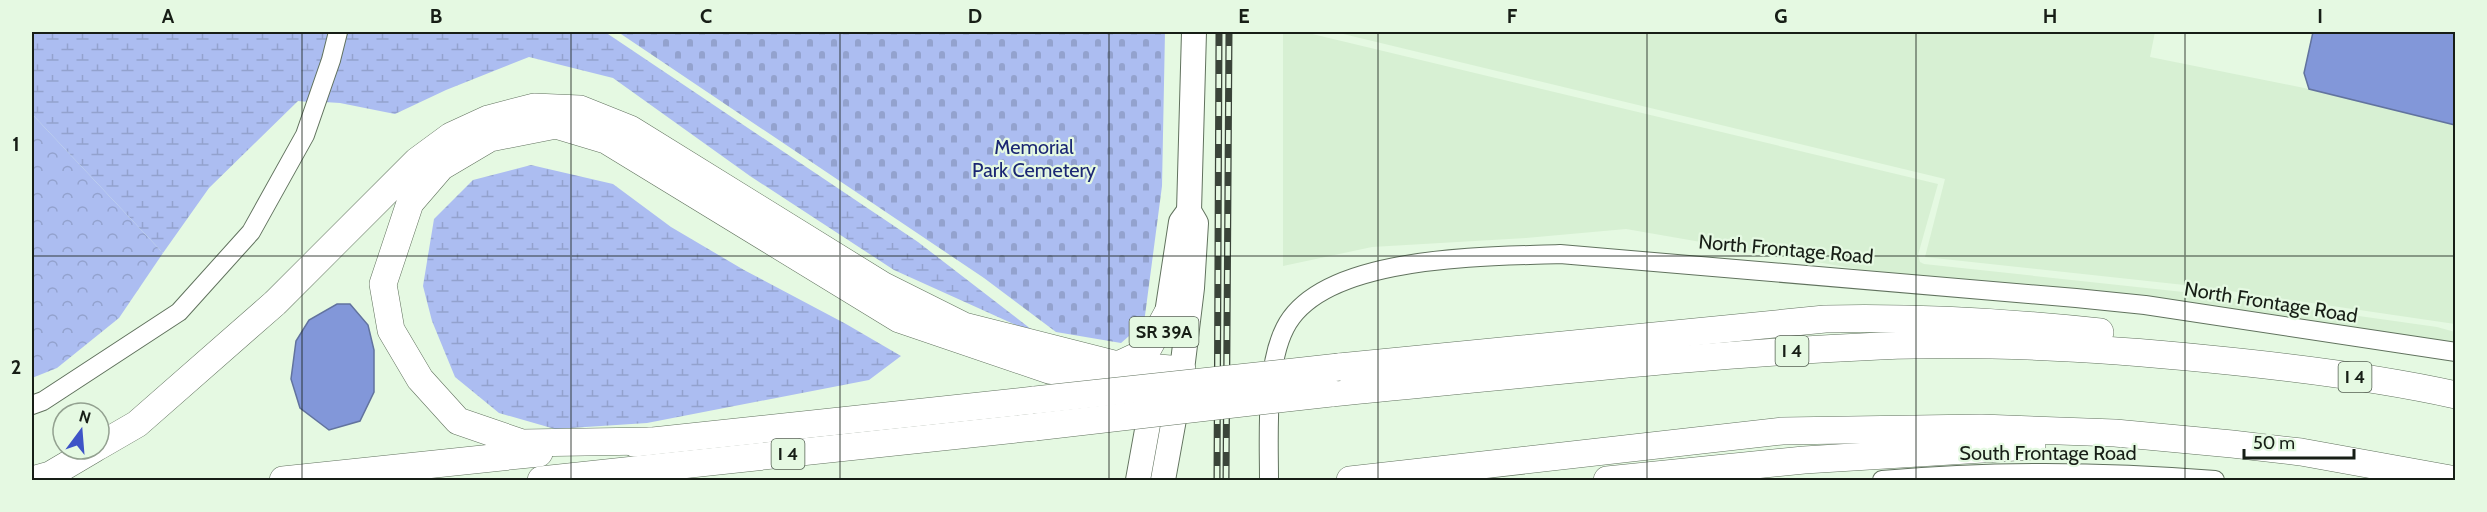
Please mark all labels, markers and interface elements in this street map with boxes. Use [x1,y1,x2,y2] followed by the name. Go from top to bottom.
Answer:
[162,4,175,28] text: A
[430,4,442,28] text: B
[700,4,712,28] text: C
[968,4,982,28] text: D
[1238,4,1250,28] text: E
[1507,4,1518,28] text: F
[1774,4,1788,28] text: G
[2043,4,2057,28] text: H
[2317,4,2323,28] text: I
[12,132,20,156] text: 1
[972,135,1096,182] park label: Memorial Park Cemetery
[1698,229,1874,269] street label: North Frontage Road
[2183,276,2359,328] street label: North Frontage Road
[1130,317,1198,347] road number: SR 39A
[1776,336,1808,366] road number: I 4
[11,355,21,379] text: 2
[2338,362,2372,392] road number: I 4
[51,401,111,461] north arrow
[77,406,93,428] text: N
[2244,422,2354,460] scale bar
[2253,432,2295,454] text: 50 m
[772,439,804,469] road number: I 4
[1959,441,2137,465] street label: South Frontage Road

